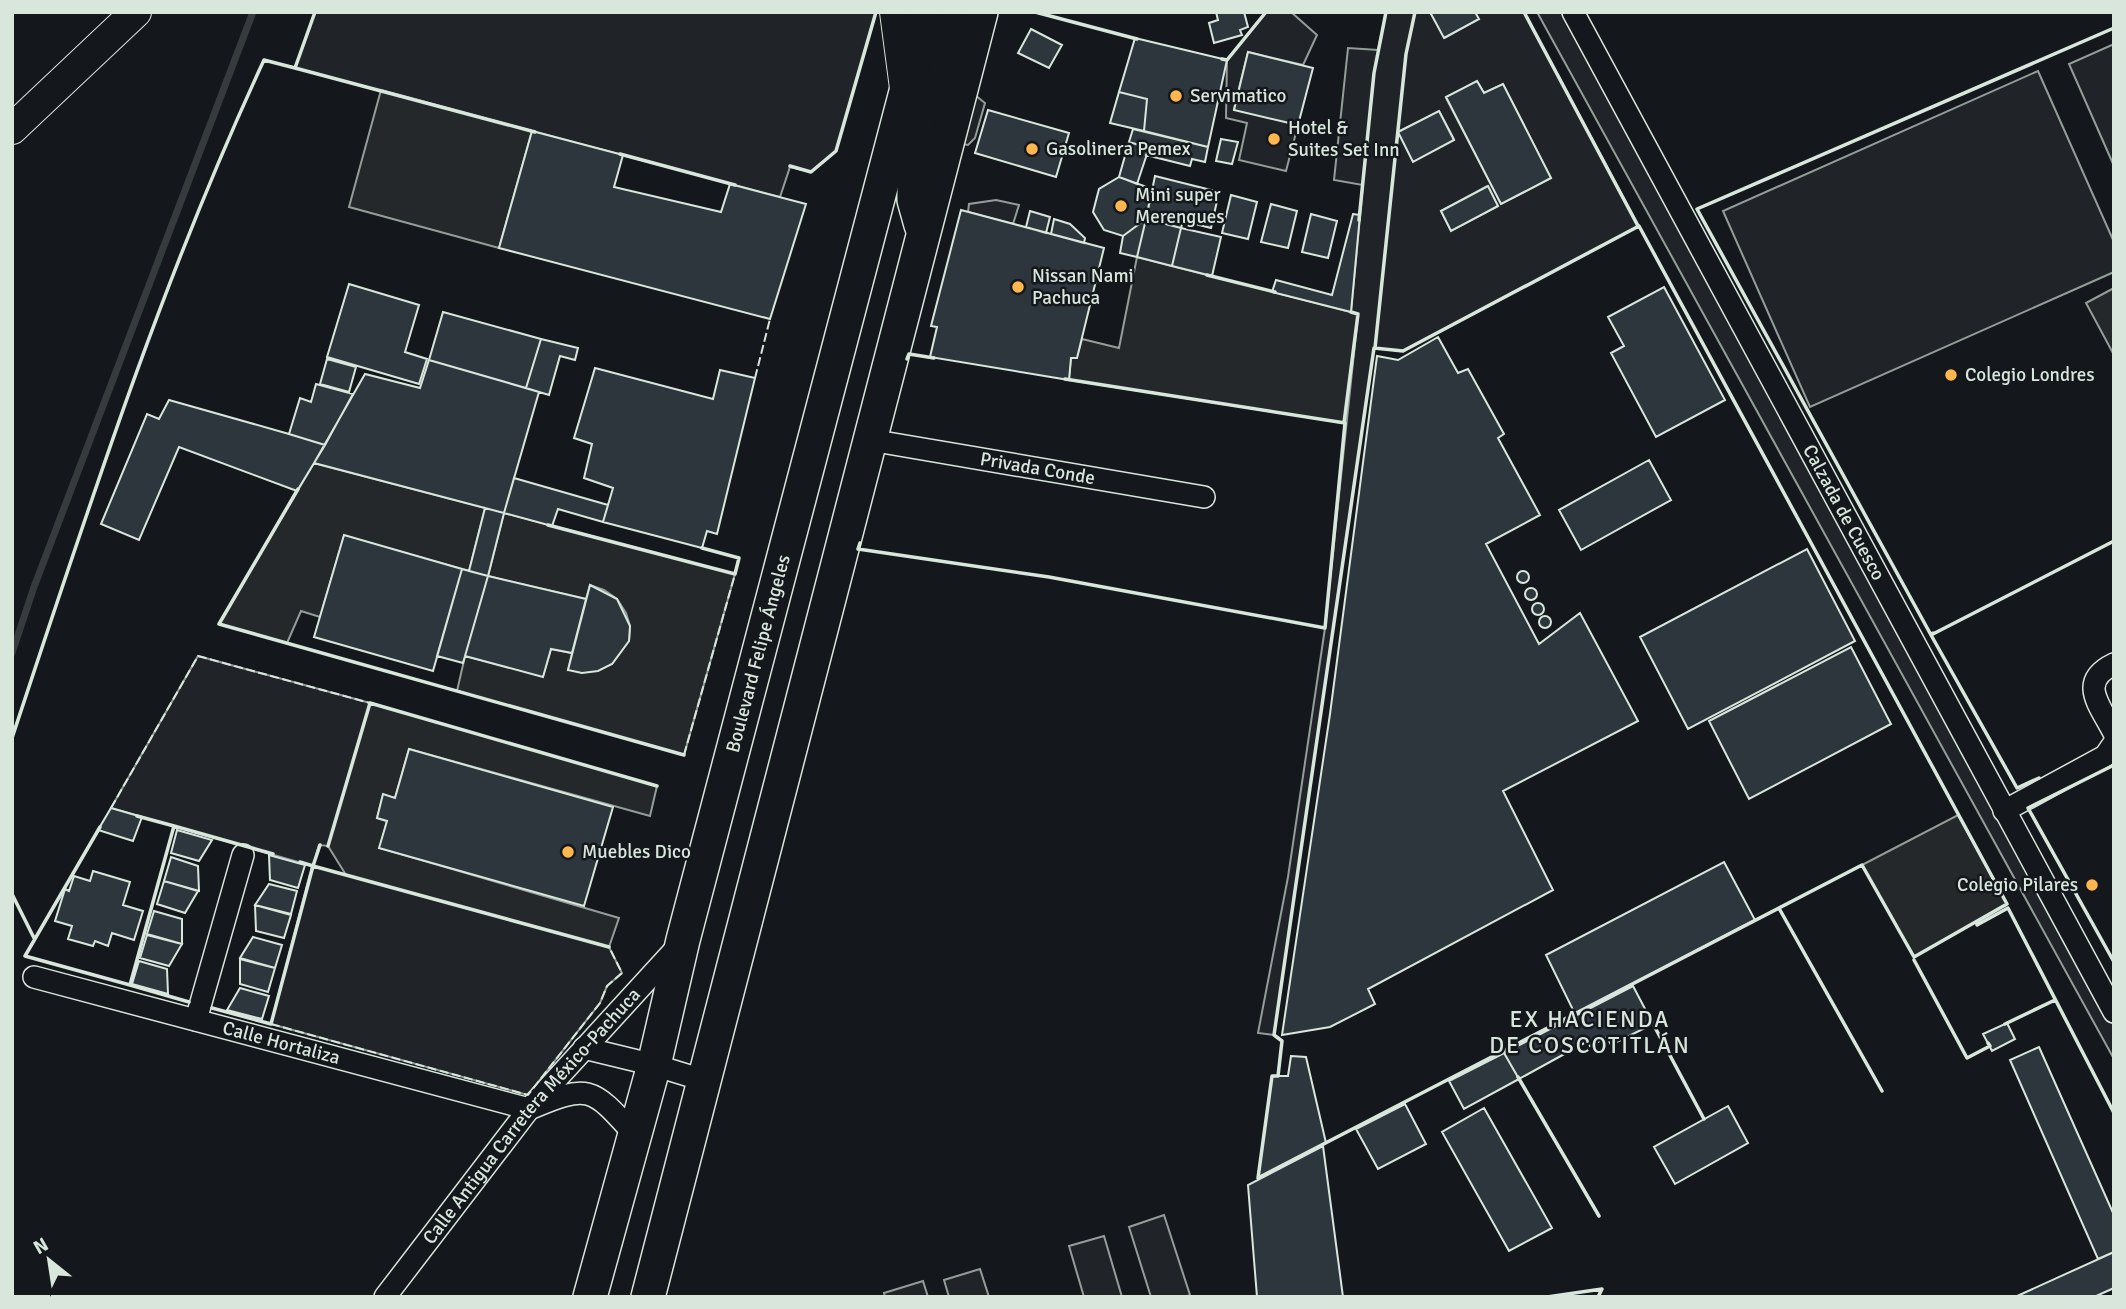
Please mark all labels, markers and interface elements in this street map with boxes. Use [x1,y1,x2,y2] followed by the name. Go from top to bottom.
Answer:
[1190,84,1287,108] place label: Servimatico
[1168,88,1184,104] marker: Servimatico
[1288,116,1400,162] place label: Hotel & Suites Set Inn
[1266,131,1282,147] marker: Hotel & Suites Set Inn
[1046,137,1191,161] place label: Gasolinera Pemex
[1024,141,1040,157] marker: Gasolinera Pemex
[1135,183,1225,229] place label: Mini super Merengues
[1113,198,1129,214] marker: Mini super Merengues
[1032,264,1134,310] place label: Nissan Nami Pachuca
[1010,279,1026,295] marker: Nissan Nami Pachuca
[1965,363,2094,387] place label: Colegio Londres
[1943,367,1959,383] marker: Colegio Londres
[1797,440,1890,585] street label: Calzada de Cuesco
[978,447,1097,490] street label: Privada Conde
[721,552,796,755] street label: Boulevard Felipe Ángeles
[582,840,691,864] place label: Muebles Dico
[560,844,576,860] marker: Muebles Dico
[1957,873,2078,897] place label: Colegio Pilares
[2084,877,2100,893] marker: Colegio Pilares
[418,983,646,1249] street label: Calle Antigua Carretera México-Pachuca
[1489,1005,1691,1060] district label: EX HACIENDA DE COSCOTITLÁN
[220,1016,343,1070] street label: Calle Hortaliza
[14,1225,84,1295] north arrow
[29,1232,53,1260] text: N

